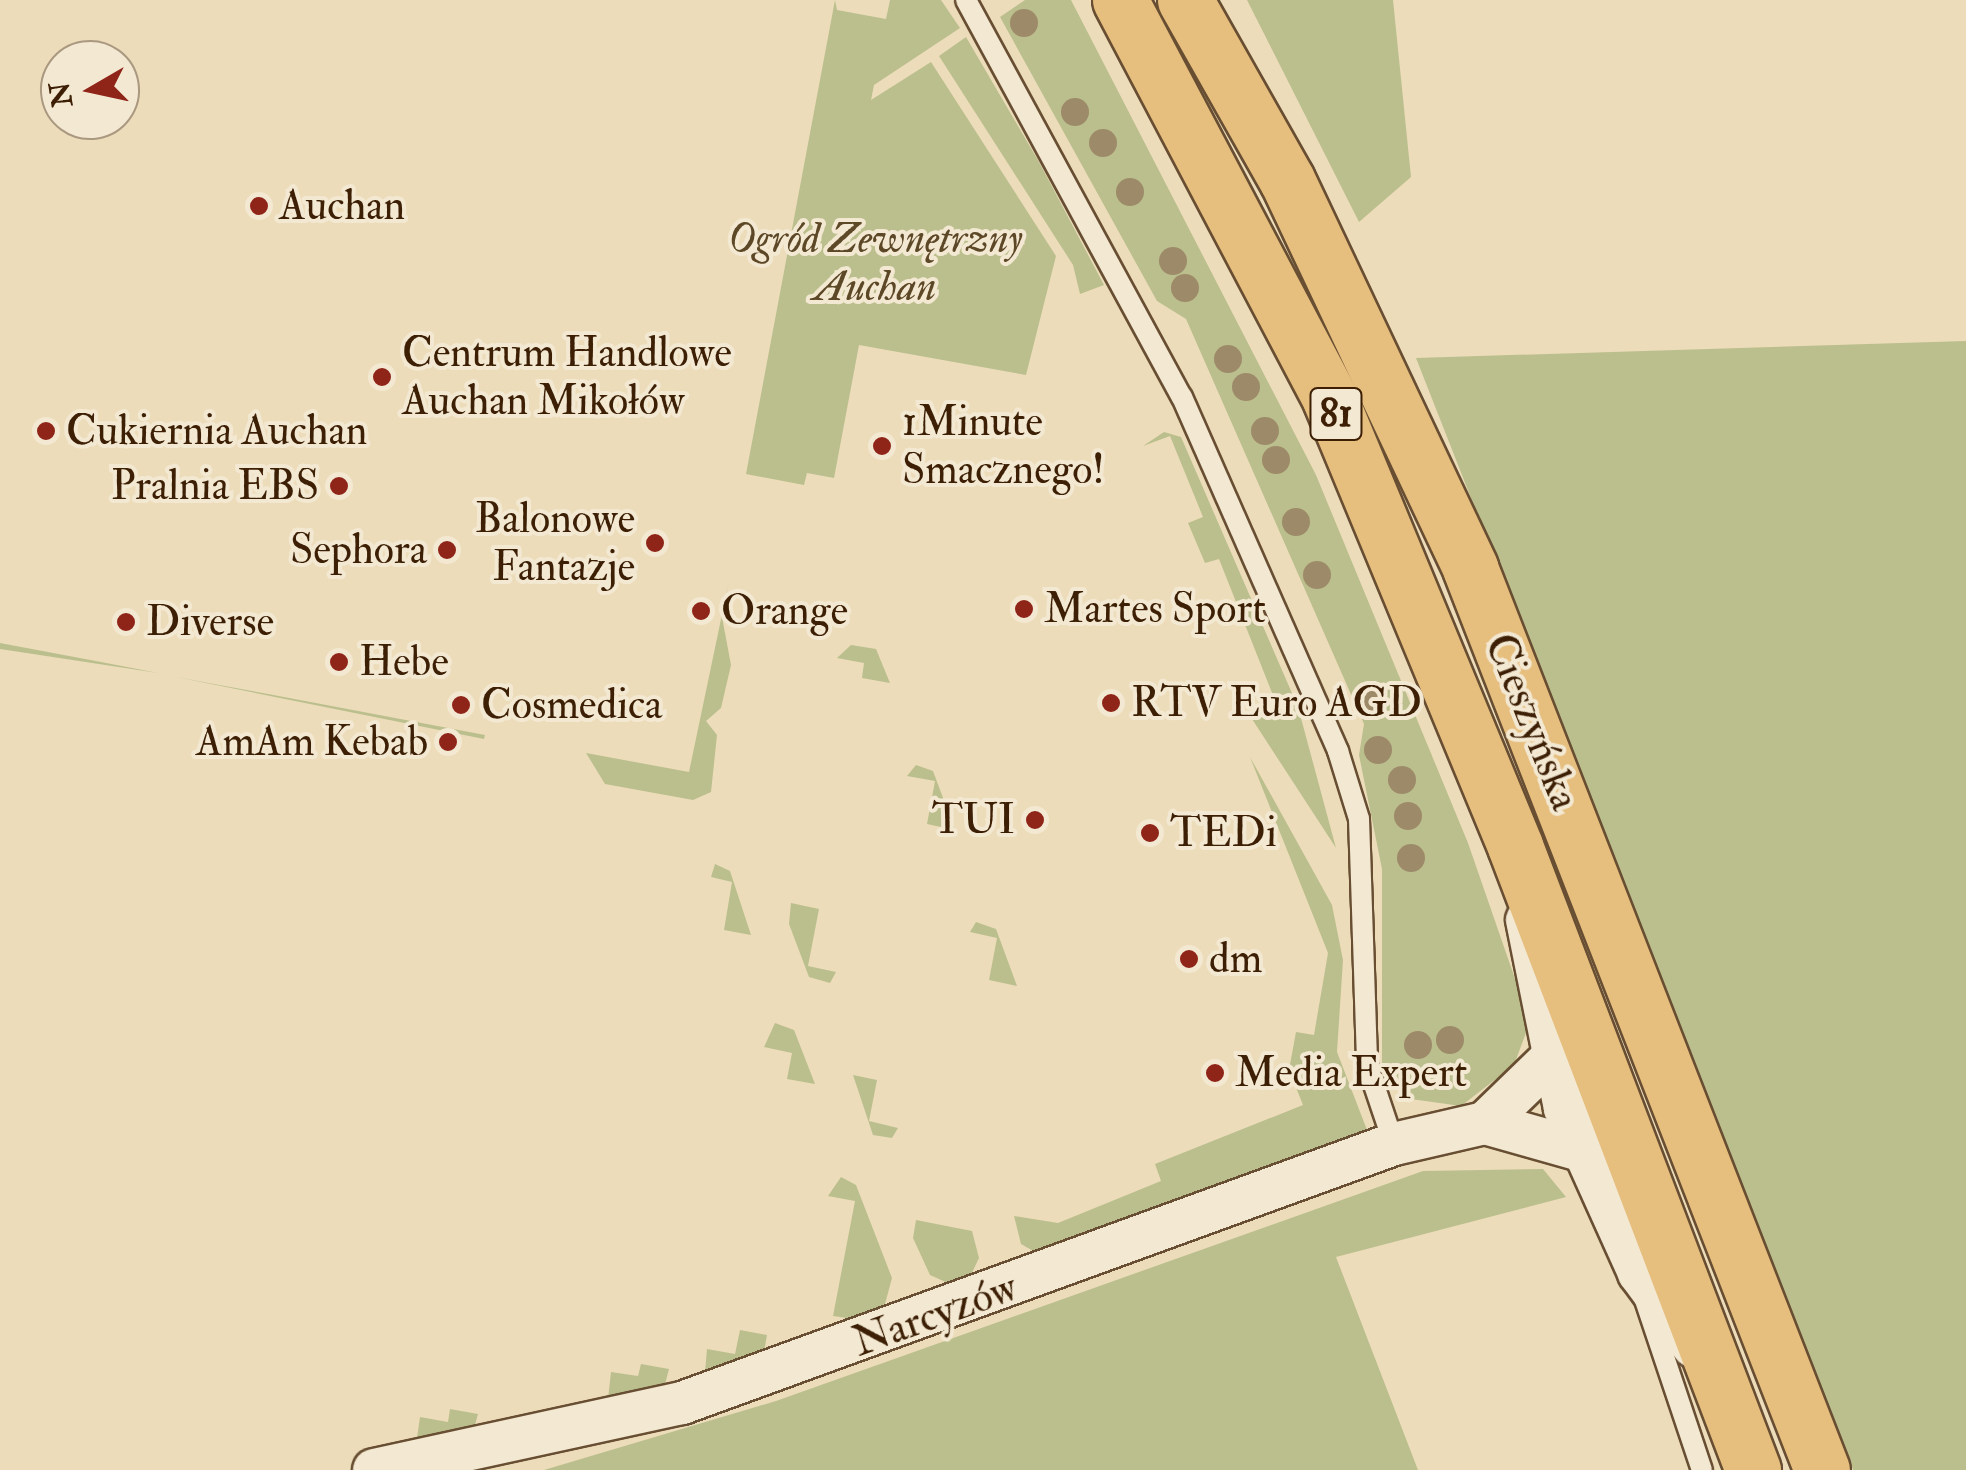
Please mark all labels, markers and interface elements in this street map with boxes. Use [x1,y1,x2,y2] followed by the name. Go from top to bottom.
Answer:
[40,40,140,140] north arrow
[43,79,81,110] text: N
[279,181,405,231] place label: Auchan
[248,195,270,217] marker: Auchan
[727,214,1023,312] park label: Ogród Zewnętrzny Auchan
[402,328,732,426] place label: Centrum Handlowe Auchan Mikołów
[371,366,393,388] marker: Centrum Handlowe Auchan Mikołów
[1308,379,1364,449] road number: 81
[902,397,1105,496] place label: 1Minute Smacznego!
[66,406,368,456] place label: Cukiernia Auchan
[35,420,57,442] marker: Cukiernia Auchan
[871,435,893,457] marker: 1Minute Smacznego!
[111,461,319,511] place label: Pralnia EBS
[328,475,350,497] marker: Pralnia EBS
[475,494,635,592] place label: Balonowe Fantazje
[290,525,427,575] place label: Sephora
[644,532,666,554] marker: Balonowe Fantazje
[436,539,458,561] marker: Sephora
[1044,584,1266,634] place label: Martes Sport
[721,586,848,636] place label: Orange
[146,597,274,647] place label: Diverse
[1013,598,1035,620] marker: Martes Sport
[690,600,712,622] marker: Orange
[115,611,137,633] marker: Diverse
[1474,627,1590,817] street label: Cieszyńska
[359,637,449,687] place label: Hebe
[328,651,350,673] marker: Hebe
[1131,678,1422,728] place label: RTV Euro AGD
[481,680,662,730] place label: Cosmedica
[1100,692,1122,714] marker: RTV Euro AGD
[450,694,472,716] marker: Cosmedica
[196,717,428,767] place label: AmAm Kebab
[437,731,459,753] marker: AmAm Kebab
[932,795,1015,845] place label: TUI
[1170,808,1277,858] place label: TEDi
[1024,809,1046,831] marker: TUI
[1139,822,1161,844] marker: TEDi
[1209,934,1262,984] place label: dm
[1178,948,1200,970] marker: dm
[1235,1048,1467,1098] place label: Media Expert
[1204,1062,1226,1084] marker: Media Expert
[846,1262,1024,1368] street label: Narcyzów

